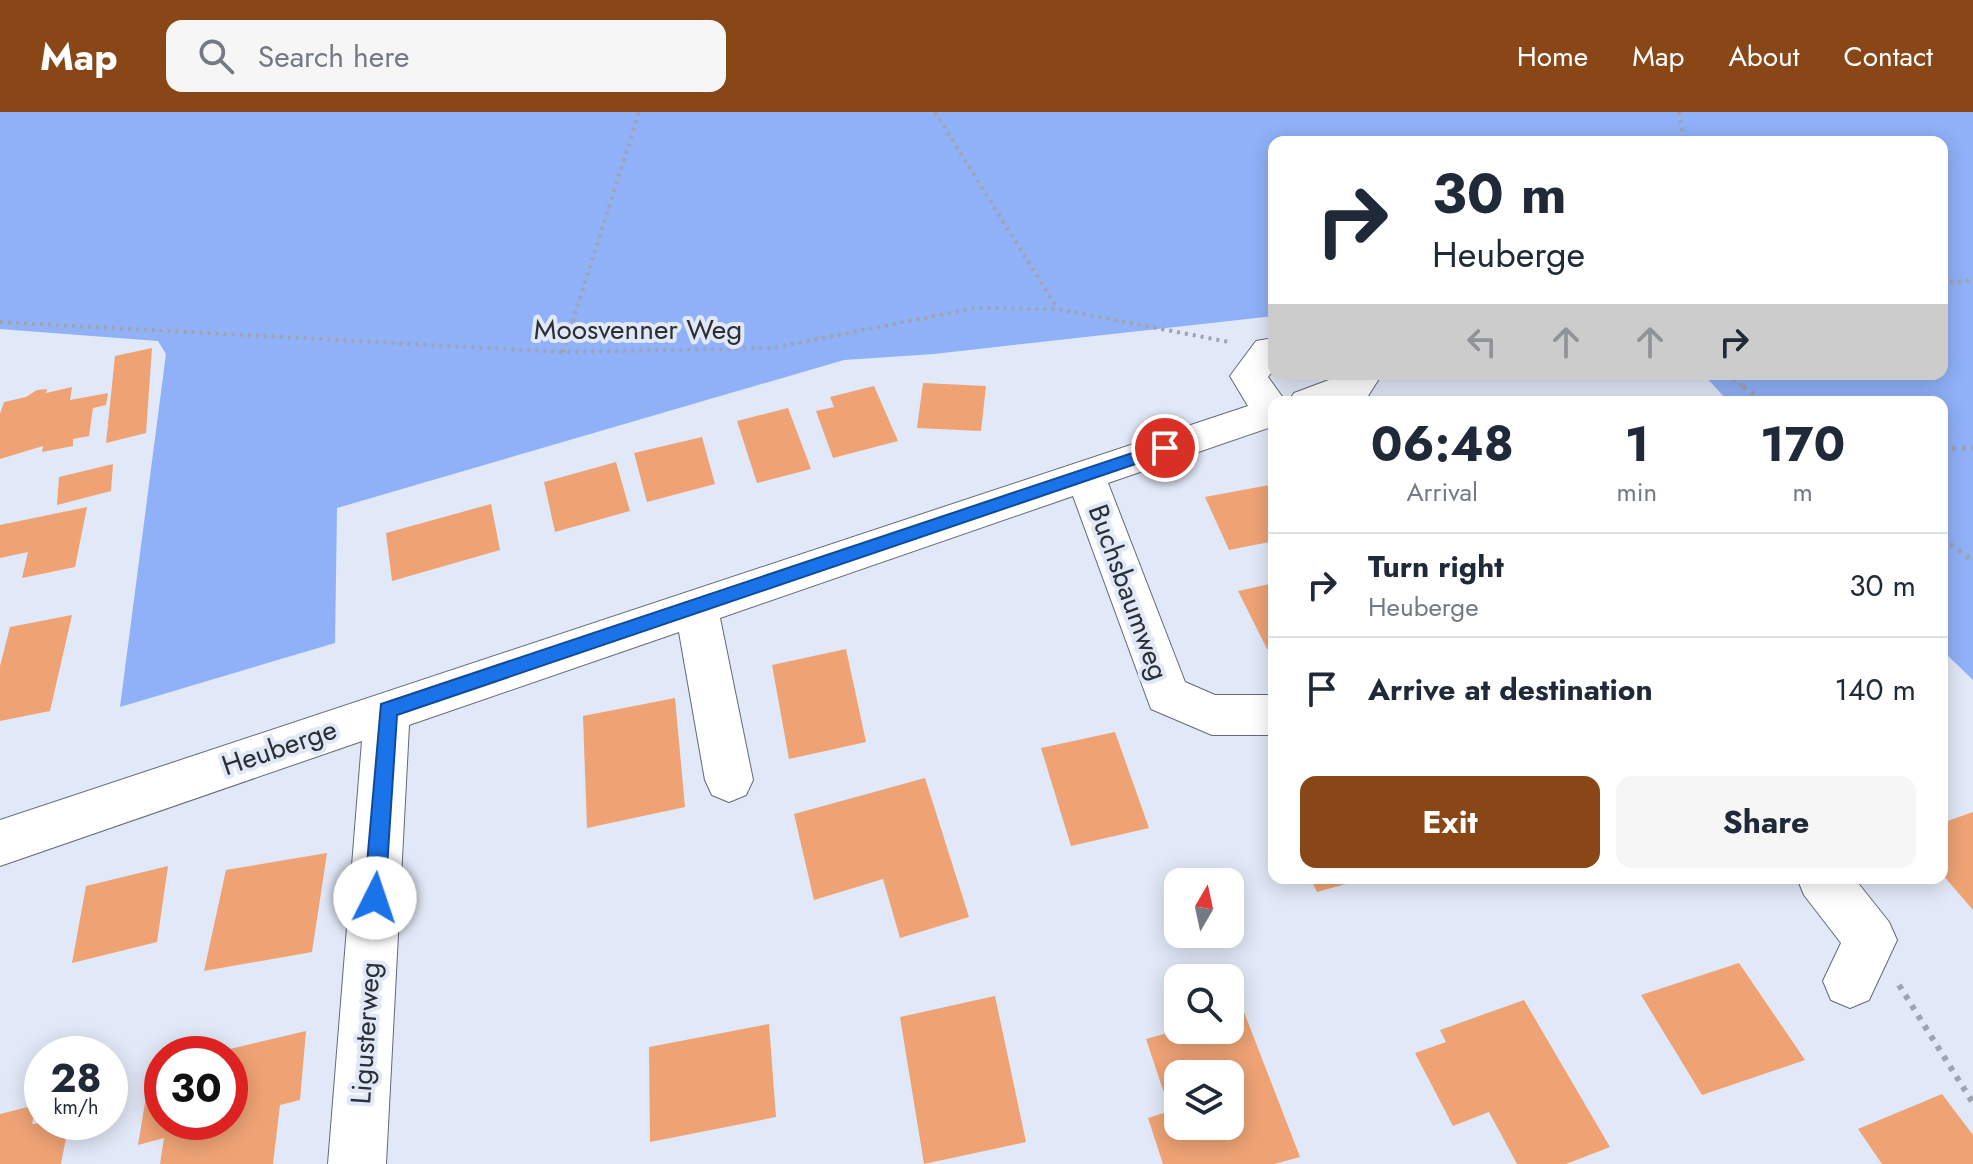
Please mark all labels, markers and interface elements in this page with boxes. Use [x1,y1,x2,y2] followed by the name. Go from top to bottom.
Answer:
[166,20,726,92] search box
[40,29,118,84] text: Map
[194,34,238,78] icon: search
[258,35,410,78] text: Search here
[1517,36,1588,77] text: Home
[1632,36,1684,77] text: Map
[1728,36,1800,77] text: About
[1844,36,1933,77] text: Contact
[1432,153,1567,234] text: 30 m
[1300,168,1404,272] icon: right
[1432,228,1585,280] text: Heuberge
[534,309,742,350] street label: Moosvenner Weg
[1460,320,1504,364] icon: left
[1544,320,1588,364] icon: ahead
[1628,320,1672,364] icon: ahead
[1712,320,1756,364] icon: right
[1371,410,1514,479] text: 06:48
[1625,410,1649,479] text: 1
[1760,410,1845,479] text: 170
[1131,414,1199,482] pin
[1143,426,1187,470] icon: arrive
[1406,473,1478,511] text: Arrival
[1617,473,1657,511] text: min
[1792,473,1813,511] text: m
[1078,498,1179,686] street label: Buchsbaumweg
[1368,545,1504,588] text: Turn right
[1300,563,1344,607] icon: right
[1849,564,1916,607] text: 30 m
[1368,588,1479,626] text: Heuberge
[1300,667,1344,711] icon: arrive
[1368,668,1653,711] text: Arrive at destination
[1835,668,1916,711] text: 140 m
[216,709,342,786] street label: Heuberge
[1300,776,1600,868] button: Exit
[1616,776,1916,868] button: Share
[333,856,417,940] position arrow
[1164,868,1244,948] north arrow
[1164,868,1244,1140] map controls
[340,961,391,1106] street label: Ligusterweg
[1164,964,1244,1044] button: search
[144,1036,248,1140] speed limit sign: 30
[50,1049,102,1107] text: 28
[1164,1060,1244,1140] button: layers
[53,1093,99,1122] text: km/h

